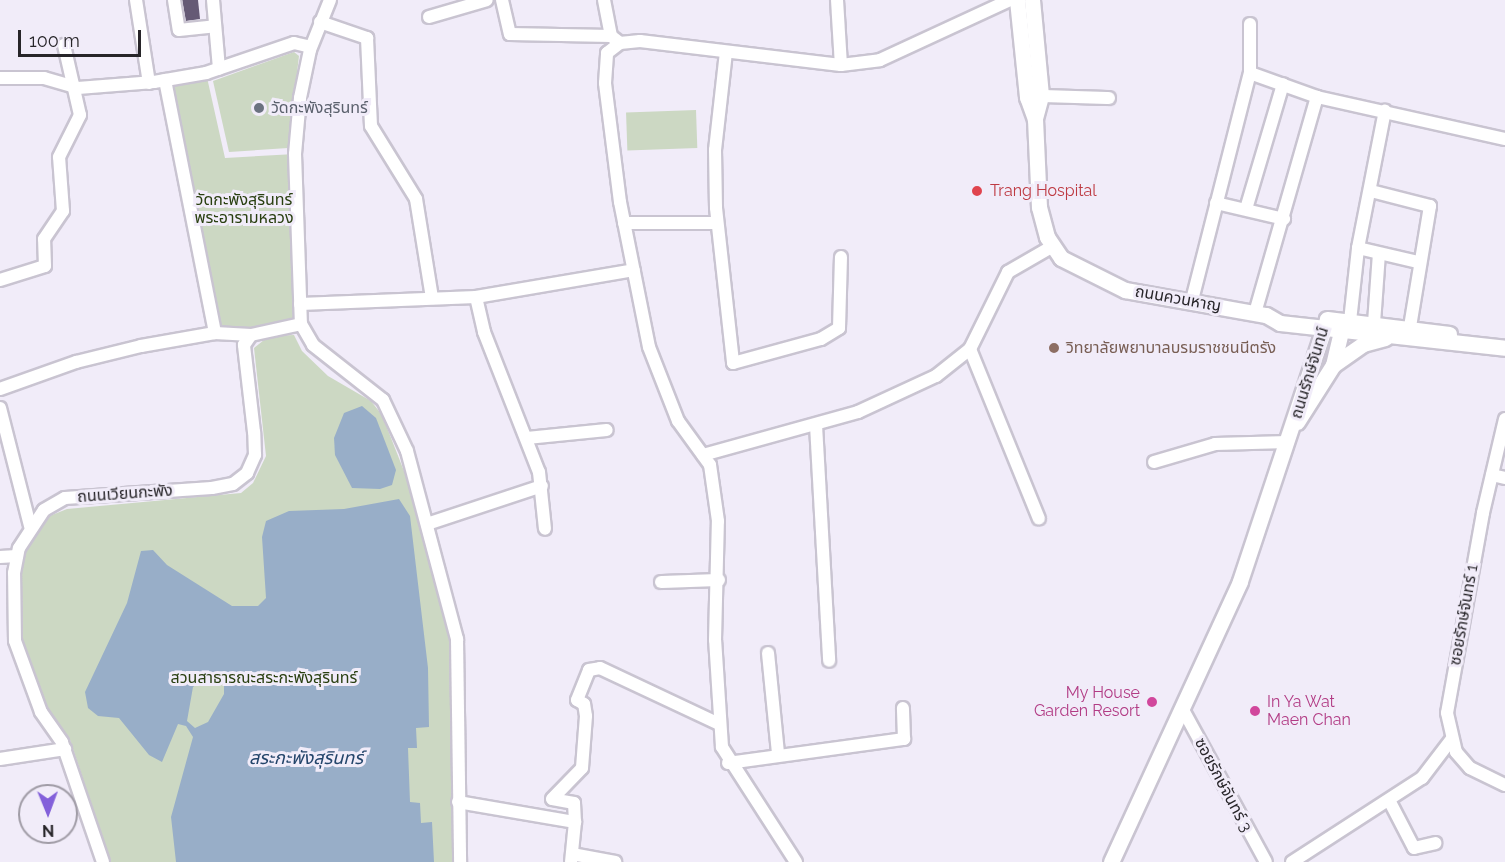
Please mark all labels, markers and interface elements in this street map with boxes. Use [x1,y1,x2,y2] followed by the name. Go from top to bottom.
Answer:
[21,18,144,56] scale bar
[29,30,80,51] text: 100 m
[271,98,368,118] place label: วัดกะพังสุรินทร์
[252,101,266,115] marker: วัดกะพังสุรินทร์
[990,181,1097,201] place label: Trang Hospital
[968,182,986,200] marker: Trang Hospital
[194,190,294,228] park label: วัดกะพังสุรินทร์ พระอารามหลวง
[1133,282,1223,316] street label: ถนนควนหาญ
[1287,325,1333,421] street label: ถนนรักษ์จันทน์
[1066,338,1276,358] place label: วิทยาลัยพยาบาลบรมราชชนนีตรัง
[1047,341,1061,355] marker: วิทยาลัยพยาบาลบรมราชชนนีตรัง
[77,481,173,507] street label: ถนนเวียนกะพัง
[1446,563,1482,667] street label: ซอยรักษ์จันทร์ 1
[171,668,357,688] park label: สวนสาธารณะสระกะพังสุรินทร์
[1034,683,1140,721] place label: My House Garden Resort
[1267,692,1351,730] place label: In Ya Wat Maen Chan
[1145,695,1159,709] marker: My House Garden Resort
[1248,704,1262,718] marker: In Ya Wat Maen Chan
[1190,735,1256,835] street label: ซอยรักษ์จันทร์ 3
[249,747,363,769] water label: สระกะพังสุรินทร์
[18,784,78,844] north arrow
[42,821,55,840] text: N

